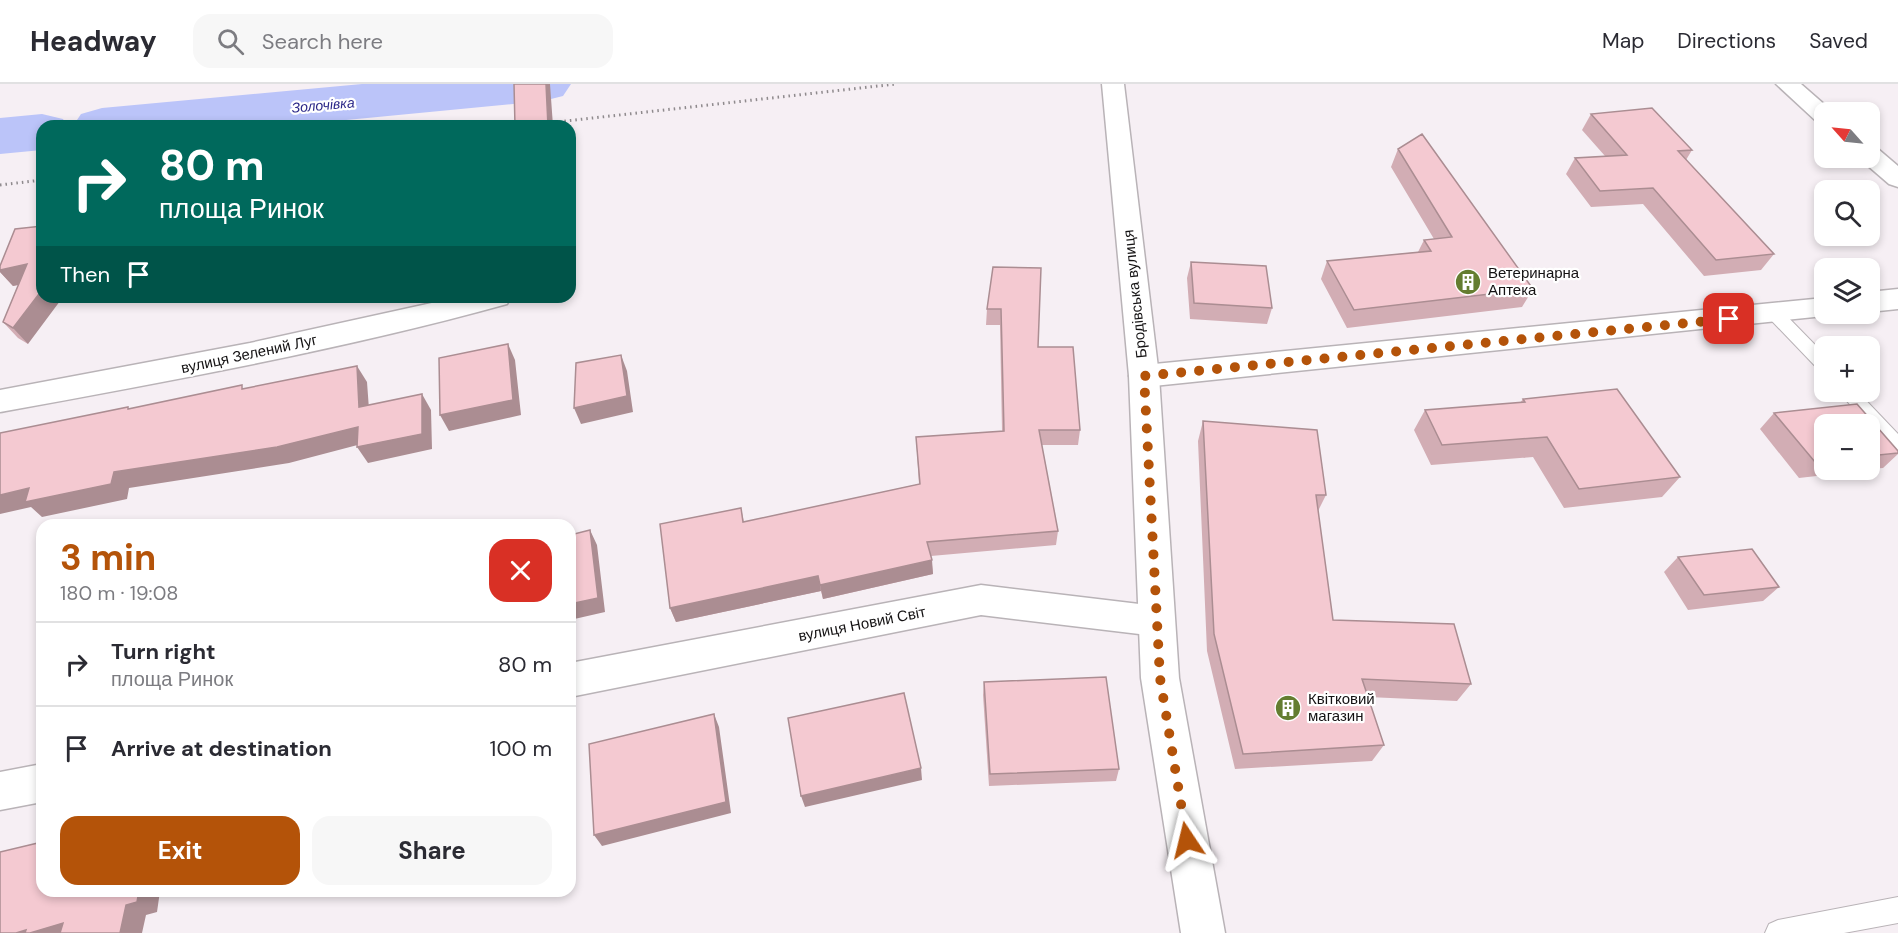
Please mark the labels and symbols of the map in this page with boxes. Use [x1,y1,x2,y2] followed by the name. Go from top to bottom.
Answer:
[291,93,355,117] water label: Золочівка
[1814,102,1880,168] north arrow
[1118,229,1152,359] street label: Бродівська вулиця
[1488,263,1580,300] place label: Ветеринарна Аптека
[1453,267,1483,297] building icon: Ветеринарна Аптека
[1703,293,1754,344] pin
[179,330,319,378] street label: вулиця Зелений Луг
[797,602,928,646] street label: вулиця Новий Світ
[1308,689,1375,726] place label: Квітковий магазин
[1273,693,1303,723] building icon: Квітковий магазин
[1155,808,1219,872] position arrow

